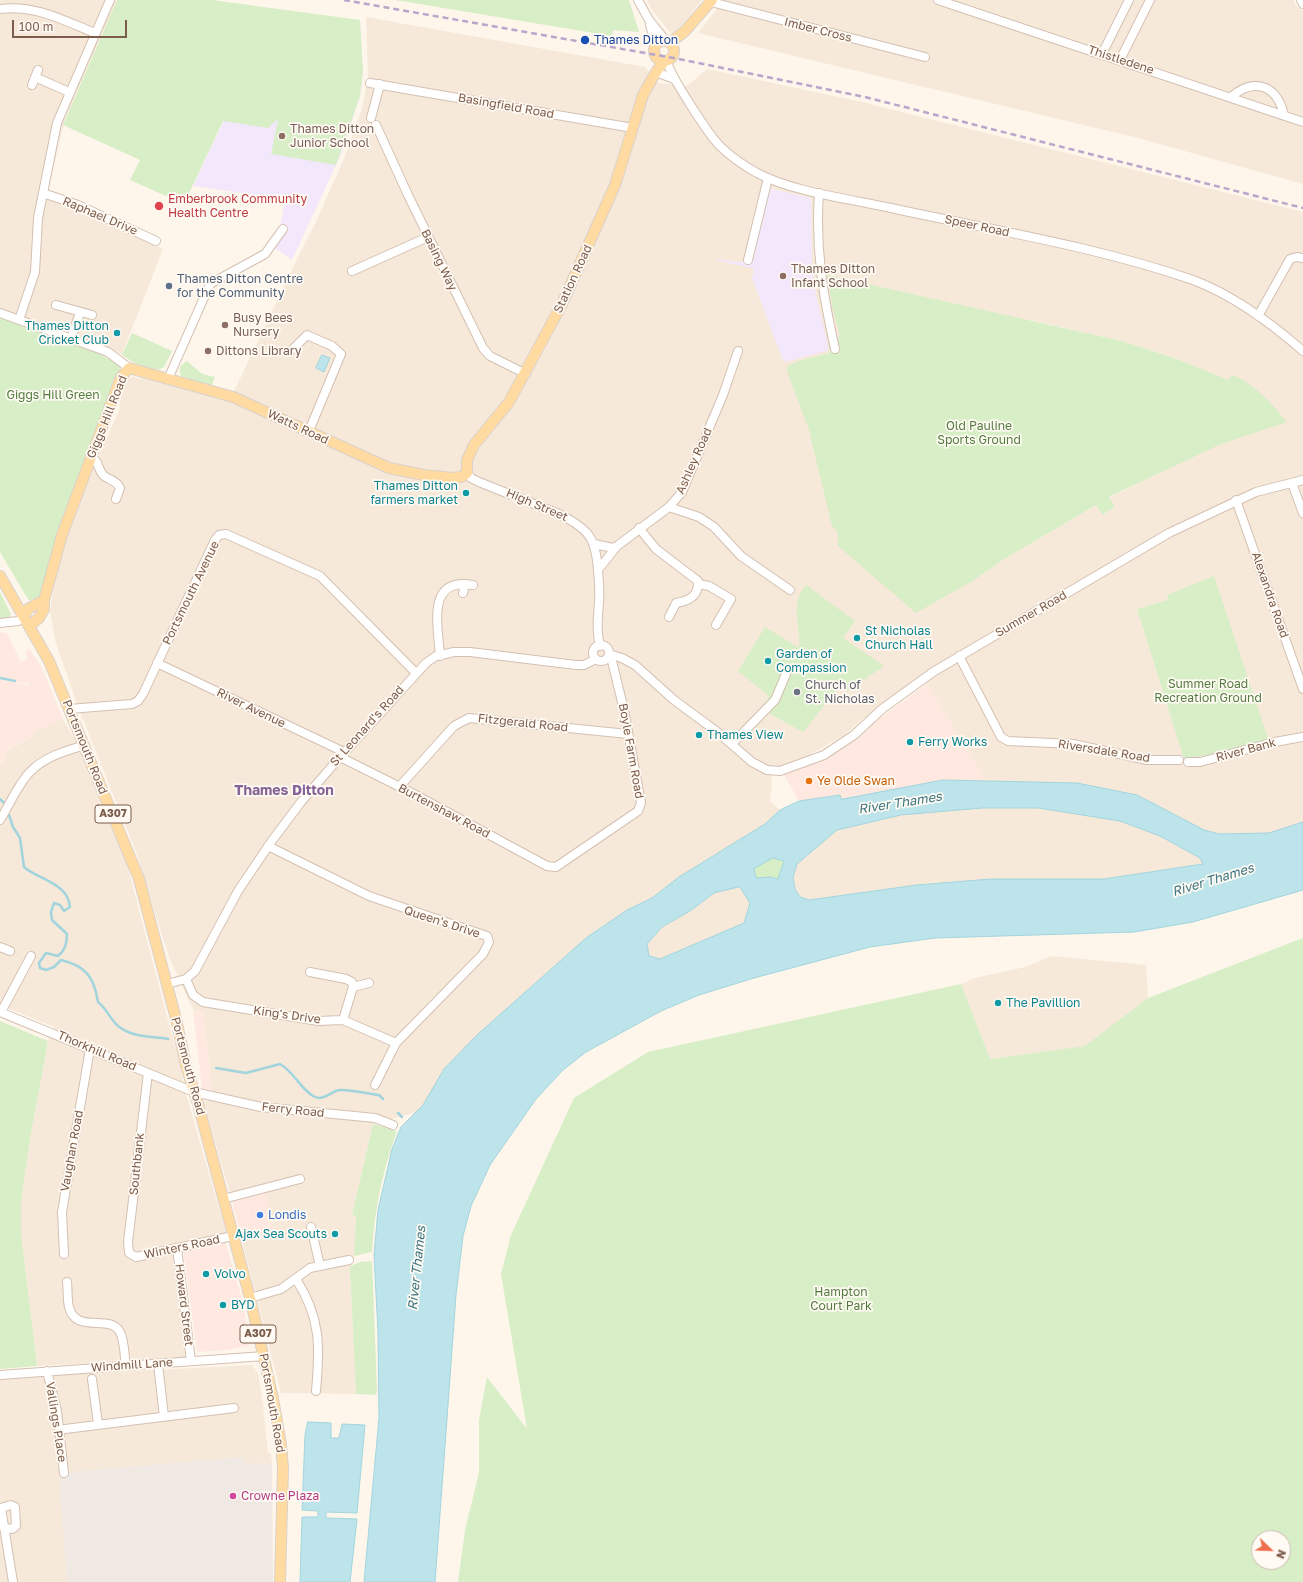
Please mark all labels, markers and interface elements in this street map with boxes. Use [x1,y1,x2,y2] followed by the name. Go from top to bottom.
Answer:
[14,12,129,38] scale bar
[783,15,853,45] street label: Imber Cross
[19,19,53,34] text: 100 m
[594,33,678,47] place label: Thames Ditton
[579,34,591,46] marker: Thames Ditton
[1086,43,1156,77] street label: Thistledene
[457,90,555,122] street label: Basingfield Road
[290,122,374,150] place label: Thames Ditton Junior School
[277,131,287,141] marker: Thames Ditton Junior School
[168,192,307,220] place label: Emberbrook Community Health Centre
[60,194,140,238] street label: Raphael Drive
[153,200,165,212] marker: Emberbrook Community Health Centre
[943,212,1011,240] street label: Speer Road
[418,227,460,293] street label: Basing Way
[551,242,595,316] street label: Station Road
[791,262,875,290] place label: Thames Ditton Infant School
[778,271,788,281] marker: Thames Ditton Infant School
[177,272,303,300] place label: Thames Ditton Centre for the Community
[164,281,174,291] marker: Thames Ditton Centre for the Community
[233,311,293,339] place label: Busy Bees Nursery
[25,319,109,347] place label: Thames Ditton Cricket Club
[220,320,230,330] marker: Busy Bees Nursery
[112,328,122,338] marker: Thames Ditton Cricket Club
[216,344,302,358] place label: Dittons Library
[203,346,213,356] marker: Dittons Library
[84,373,130,461] street label: Giggs Hill Road
[6,388,100,402] park label: Giggs Hill Green
[265,407,331,447] street label: Watts Road
[937,419,1021,447] park label: Old Pauline Sports Ground
[673,426,715,496] street label: Ashley Road
[370,479,458,507] place label: Thames Ditton farmers market
[504,486,570,524] street label: High Street
[461,488,471,498] marker: Thames Ditton farmers market
[160,539,222,647] street label: Portsmouth Avenue
[1249,550,1291,640] street label: Alexandra Road
[993,588,1069,640] street label: Summer Road
[865,624,933,652] place label: St Nicholas Church Hall
[852,633,862,643] marker: St Nicholas Church Hall
[776,647,847,675] place label: Garden of Compassion
[763,656,773,666] marker: Garden of Compassion
[1154,677,1262,705] park label: Summer Road Recreation Ground
[805,678,875,706] place label: Church of St. Nicholas
[327,683,407,769] street label: St Leonard's Road
[214,685,288,731] street label: River Avenue
[792,687,802,697] marker: Church of St. Nicholas
[59,698,111,796] street label: Portsmouth Road
[616,702,646,800] street label: Boyle Farm Road
[477,711,569,735] street label: Fitzgerald Road
[707,728,783,742] place label: Thames View
[694,730,704,740] marker: Thames View
[918,735,987,749] place label: Ferry Works
[1214,735,1278,765] street label: River Bank
[905,737,915,747] marker: Ferry Works
[1057,737,1151,765] street label: Riversdale Road
[817,774,895,788] place label: Ye Olde Swan
[804,776,814,786] marker: Ye Olde Swan
[396,781,492,841] street label: Burtenshaw Road
[234,783,334,799] district label: Thames Ditton
[857,789,943,817] water label: River Thames
[95,805,131,823] road number: A307
[1170,860,1256,900] water label: River Thames
[402,903,482,941] street label: Queen's Drive
[1006,996,1080,1010] place label: The Pavillion
[993,998,1003,1008] marker: The Pavillion
[252,1003,322,1027] street label: King's Drive
[168,1016,208,1116] street label: Portsmouth Road
[55,1028,139,1074] street label: Thorkhill Road
[261,1100,325,1120] street label: Ferry Road
[58,1109,86,1193] street label: Vaughan Road
[127,1132,147,1196] street label: Southbank
[268,1208,306,1222] place label: Londis
[255,1210,265,1220] marker: Londis
[405,1225,429,1311] water label: River Thames
[235,1227,327,1241] place label: Ajax Sea Scouts
[330,1229,340,1239] marker: Ajax Sea Scouts
[143,1232,221,1262] street label: Winters Road
[172,1263,196,1347] street label: Howard Street
[214,1267,246,1281] place label: Volvo
[201,1269,211,1279] marker: Volvo
[810,1285,872,1313] park label: Hampton Court Park
[231,1298,255,1312] place label: BYD
[218,1300,228,1310] marker: BYD
[240,1325,276,1343] road number: A307
[256,1352,288,1454] street label: Portsmouth Road
[91,1355,173,1375] street label: Windmill Lane
[43,1381,69,1463] street label: Vallings Place
[241,1489,319,1503] place label: Crowne Plaza
[228,1491,238,1501] marker: Crowne Plaza
[1251,1530,1291,1570] north arrow
[1274,1548,1289,1561] text: N

